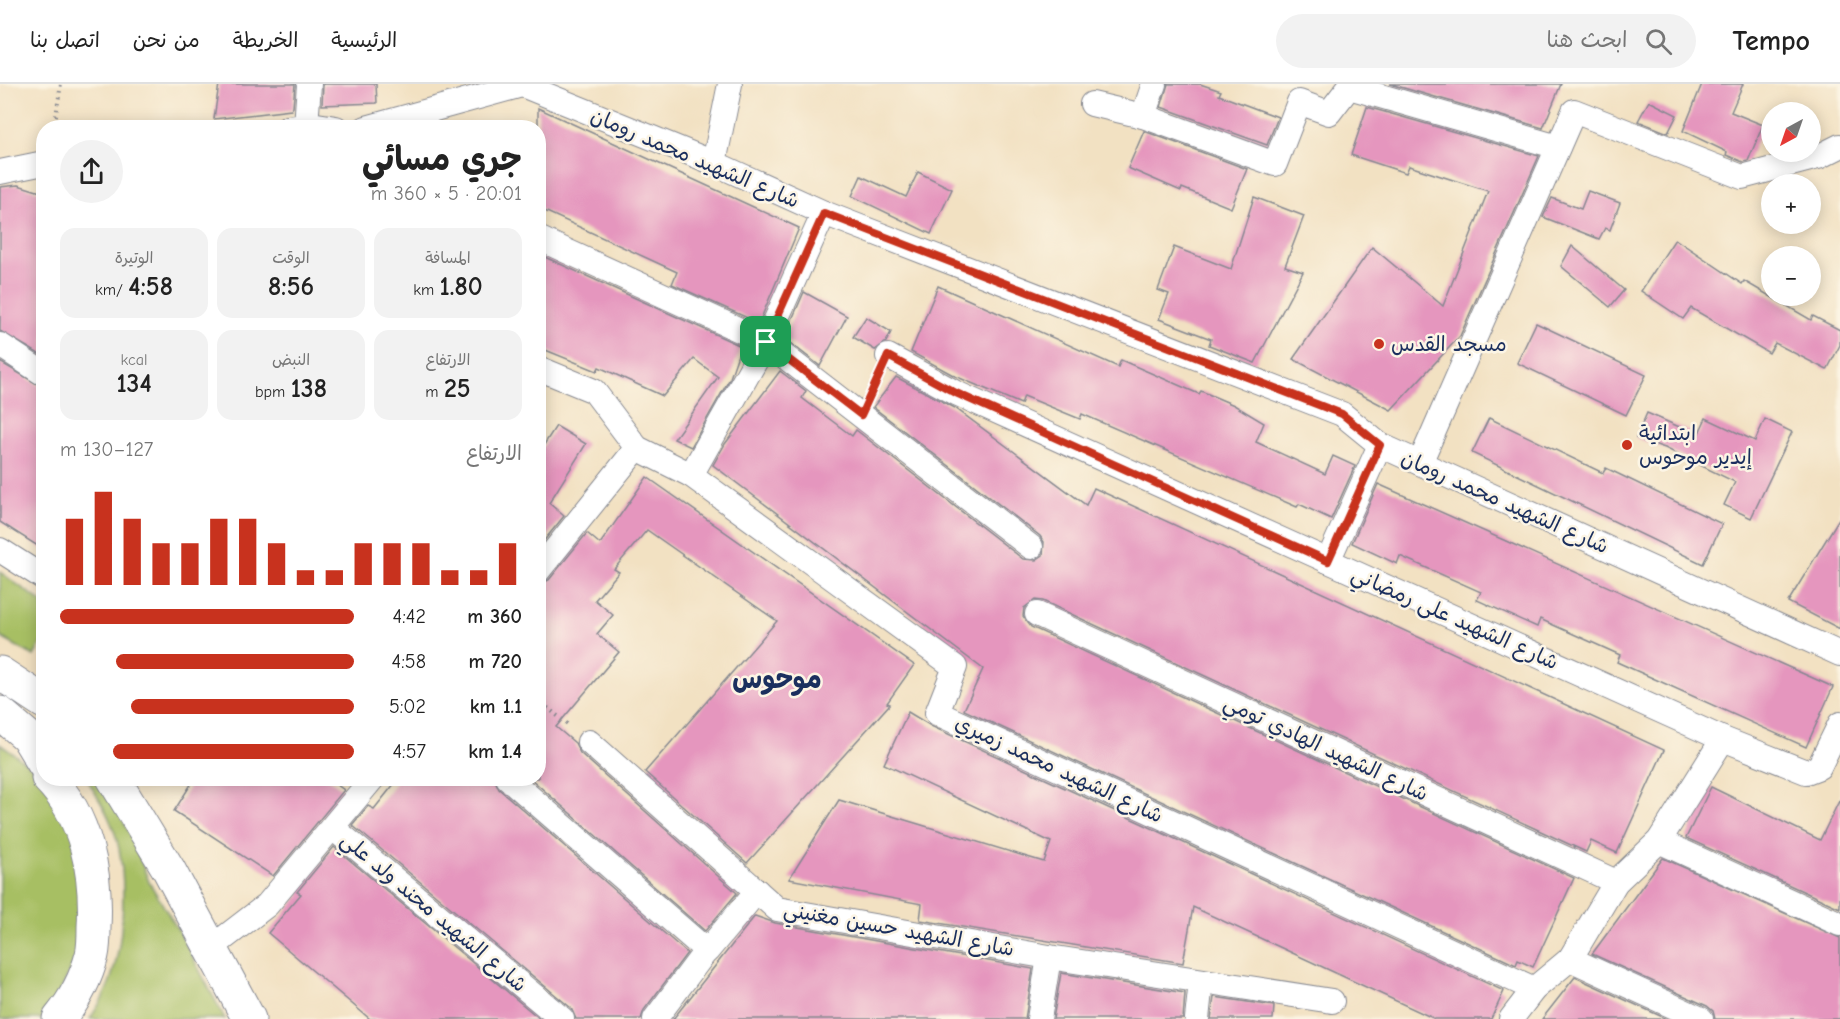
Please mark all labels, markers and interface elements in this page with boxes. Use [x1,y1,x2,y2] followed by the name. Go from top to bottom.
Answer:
[1276,14,1696,68] search box
[1642,25,1675,58] icon: search
[1732,25,1810,57] text: Tempo
[1547,27,1627,53] text: ابحث هنا
[30,28,100,52] text: اتصل بنا
[133,28,200,52] text: من نحن
[233,28,298,52] text: الخريطة
[331,28,397,52] text: الرئيسية
[1761,102,1821,162] north arrow
[1761,102,1821,306] map controls
[586,103,803,216] street label: شارع الشهيد محمد رومان
[60,140,123,203] button: share
[362,140,522,178] text: جري مسائي
[1761,174,1821,234] button: +
[371,182,522,205] text: 20:01 · 5 × 360 m
[1761,246,1821,306] button: −
[115,249,153,267] text: الوتيرة
[272,249,310,267] text: الوقت
[425,249,471,267] text: المسافة
[128,272,173,302] text: 4:58
[268,272,314,302] text: 8:56
[440,272,483,302] text: 1.80
[95,281,128,299] text: /km
[413,281,440,299] text: km
[740,316,791,367] pin
[749,325,782,358] icon: arrive
[1391,332,1507,356] place label: مسجد القدس
[1372,337,1386,351] marker: مسجد القدس
[121,351,147,369] text: kcal
[272,351,310,369] text: النبض
[426,351,470,369] text: الارتفاع
[116,369,152,399] text: 134
[291,374,327,404] text: 138
[444,374,471,404] text: 25
[255,383,291,401] text: bpm
[425,383,444,401] text: m
[1639,421,1752,470] place label: ابتدائية إيدير موحوس
[60,438,153,461] text: 127–130 m
[1620,438,1634,452] marker: ابتدائية إيدير موحوس
[466,442,522,465] text: الارتفاع
[1397,445,1612,561] street label: شارع الشهيد محمد رومان
[1345,562,1562,681] street label: شارع الشهيد على رمضاني
[393,605,426,628] text: 4:42
[467,605,522,628] text: 360 m
[392,650,426,673] text: 4:58
[469,650,522,673] text: 720 m
[732,664,822,696] district label: موحوس
[1217,690,1432,812] street label: شارع الشهيد الهادي تومي
[389,695,426,718] text: 5:02
[470,695,522,718] text: 1.1 km
[950,710,1167,830] street label: شارع الشهيد محمد زميري
[392,740,426,763] text: 4:57
[468,740,522,763] text: 1.4 km
[332,827,532,1002] street label: شارع الشهيد محند ولد علي
[781,897,1016,968] street label: شارع الشهيد حسين مغنيني

